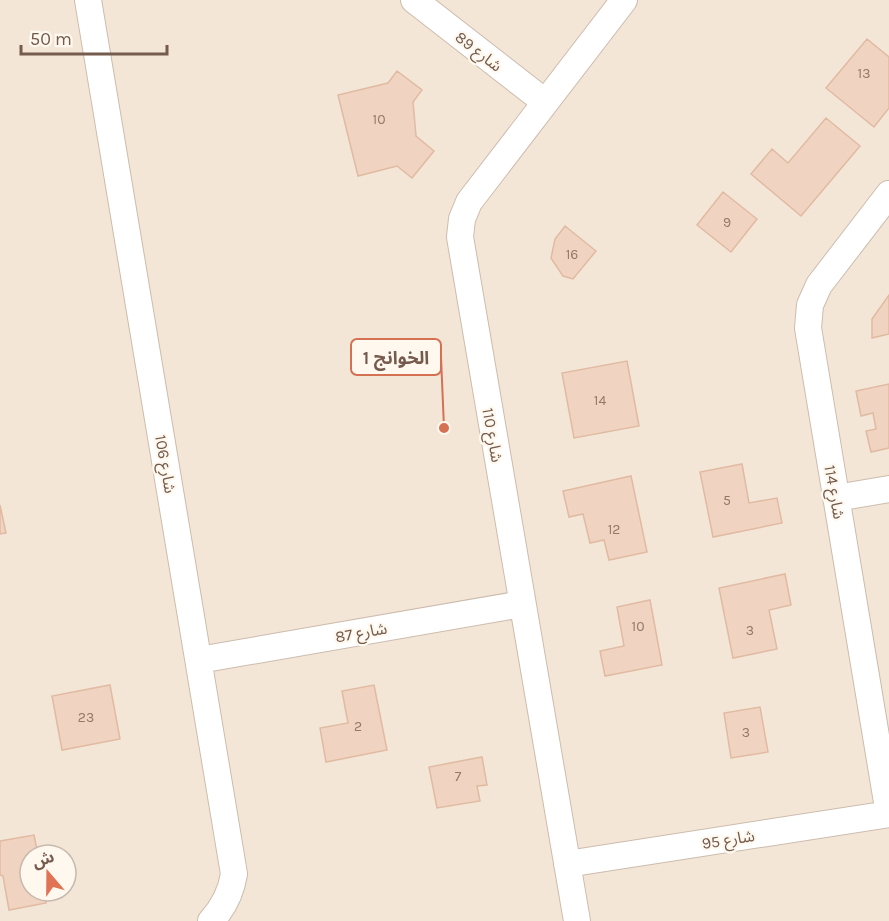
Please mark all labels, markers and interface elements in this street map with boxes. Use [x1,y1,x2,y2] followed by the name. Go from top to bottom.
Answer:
[21,18,166,56] scale bar
[450,27,506,78] street label: شارع 89
[30,28,72,50] text: 50 m
[858,65,870,82] house number: 13
[373,111,385,128] house number: 10
[723,214,731,231] house number: 9
[566,246,578,263] house number: 16
[351,339,441,375] callout: الخوانج 1
[363,347,429,371] text: الخوانج 1
[594,392,606,409] house number: 14
[475,406,507,464] street label: شارع 110
[148,433,180,495] street label: شارع 106
[817,464,849,521] street label: شارع 114
[723,492,731,509] house number: 5
[608,521,620,538] house number: 12
[632,618,644,635] house number: 10
[334,619,389,649] street label: شارع 87
[746,622,754,639] house number: 3
[78,709,94,726] house number: 23
[354,718,362,735] house number: 2
[742,724,750,741] house number: 3
[455,768,462,785] house number: 7
[700,826,756,856] street label: شارع 95
[18,843,78,903] north arrow
[29,847,57,872] text: ش

